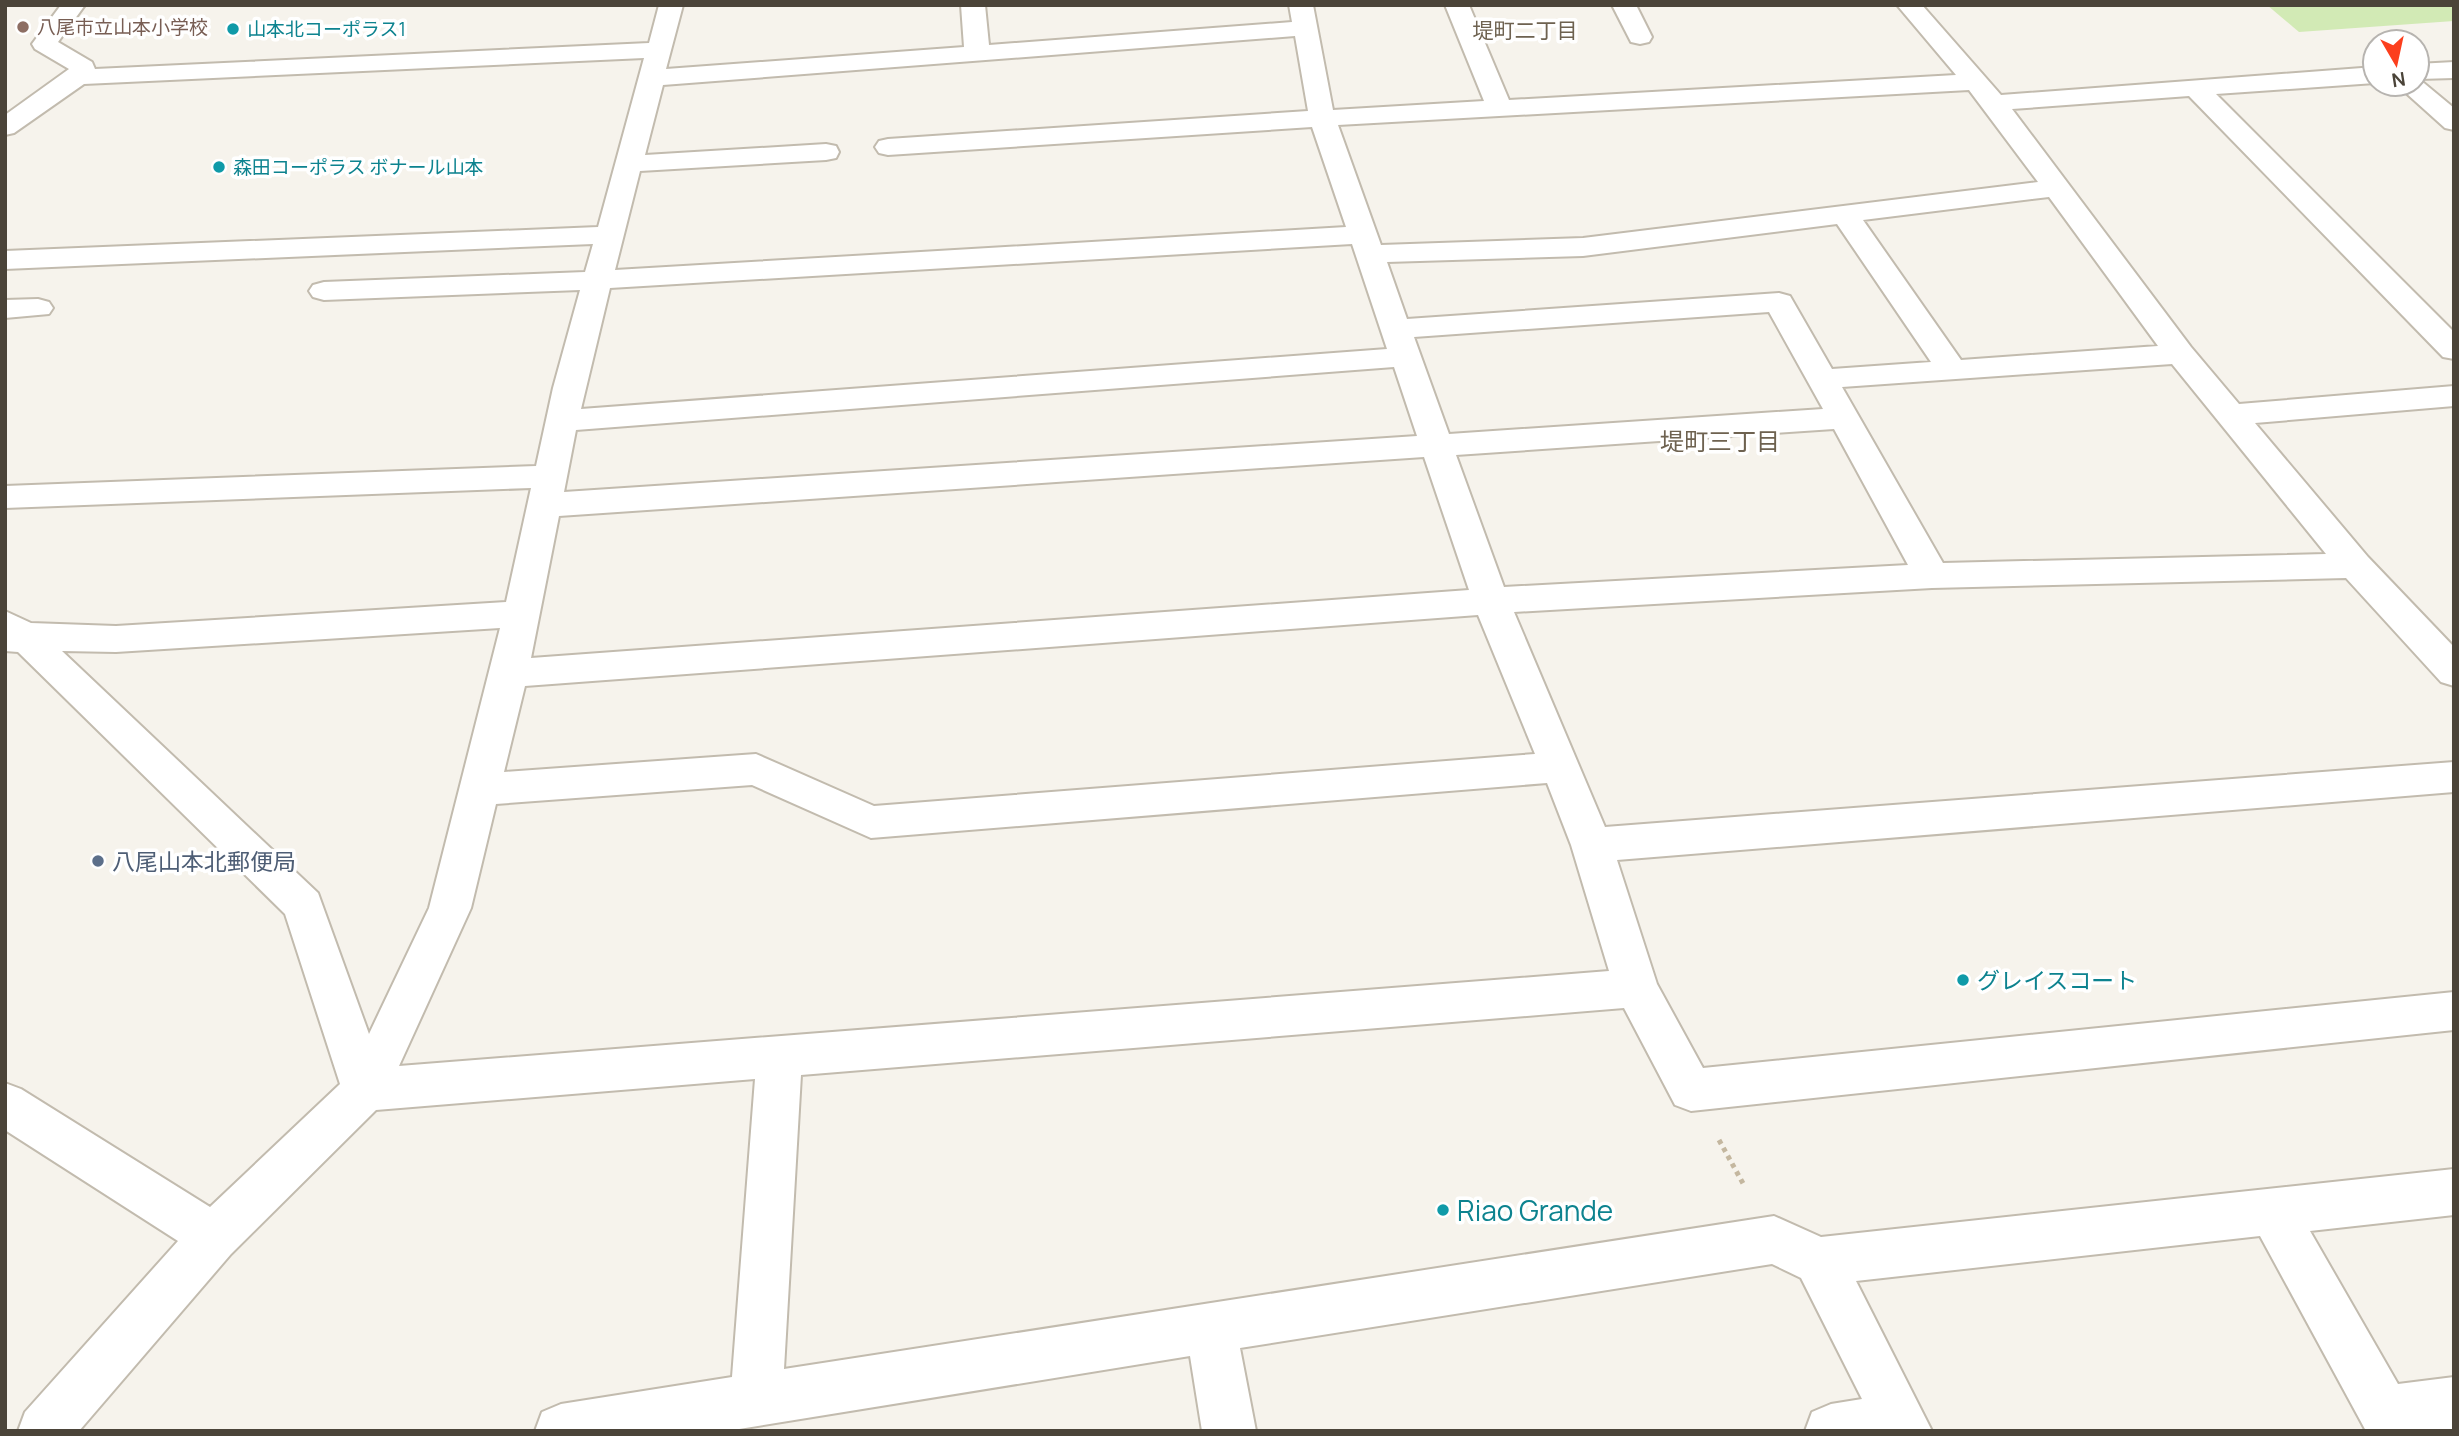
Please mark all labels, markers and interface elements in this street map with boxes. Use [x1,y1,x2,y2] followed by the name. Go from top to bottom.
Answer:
[37,14,208,40] place label: 八尾市立山本小学校
[247,16,406,42] place label: 山本北コーポラス1
[1473,16,1578,44] district label: 堤町二丁目
[15,19,31,35] marker: 八尾市立山本小学校
[225,21,241,37] marker: 山本北コーポラス1
[2361,28,2431,98] north arrow
[2390,66,2407,94] text: N
[233,154,483,180] place label: 森田コーポラス ボナール山本
[211,159,227,175] marker: 森田コーポラス ボナール山本
[1660,424,1780,457] district label: 堤町三丁目
[112,845,296,877] place label: 八尾山本北郵便局
[90,853,106,869] marker: 八尾山本北郵便局
[1977,964,2137,996] place label: グレイスコート
[1955,972,1971,988] marker: グレイスコート
[1457,1191,1613,1229] place label: Riao Grande
[1435,1202,1451,1218] marker: Riao Grande

